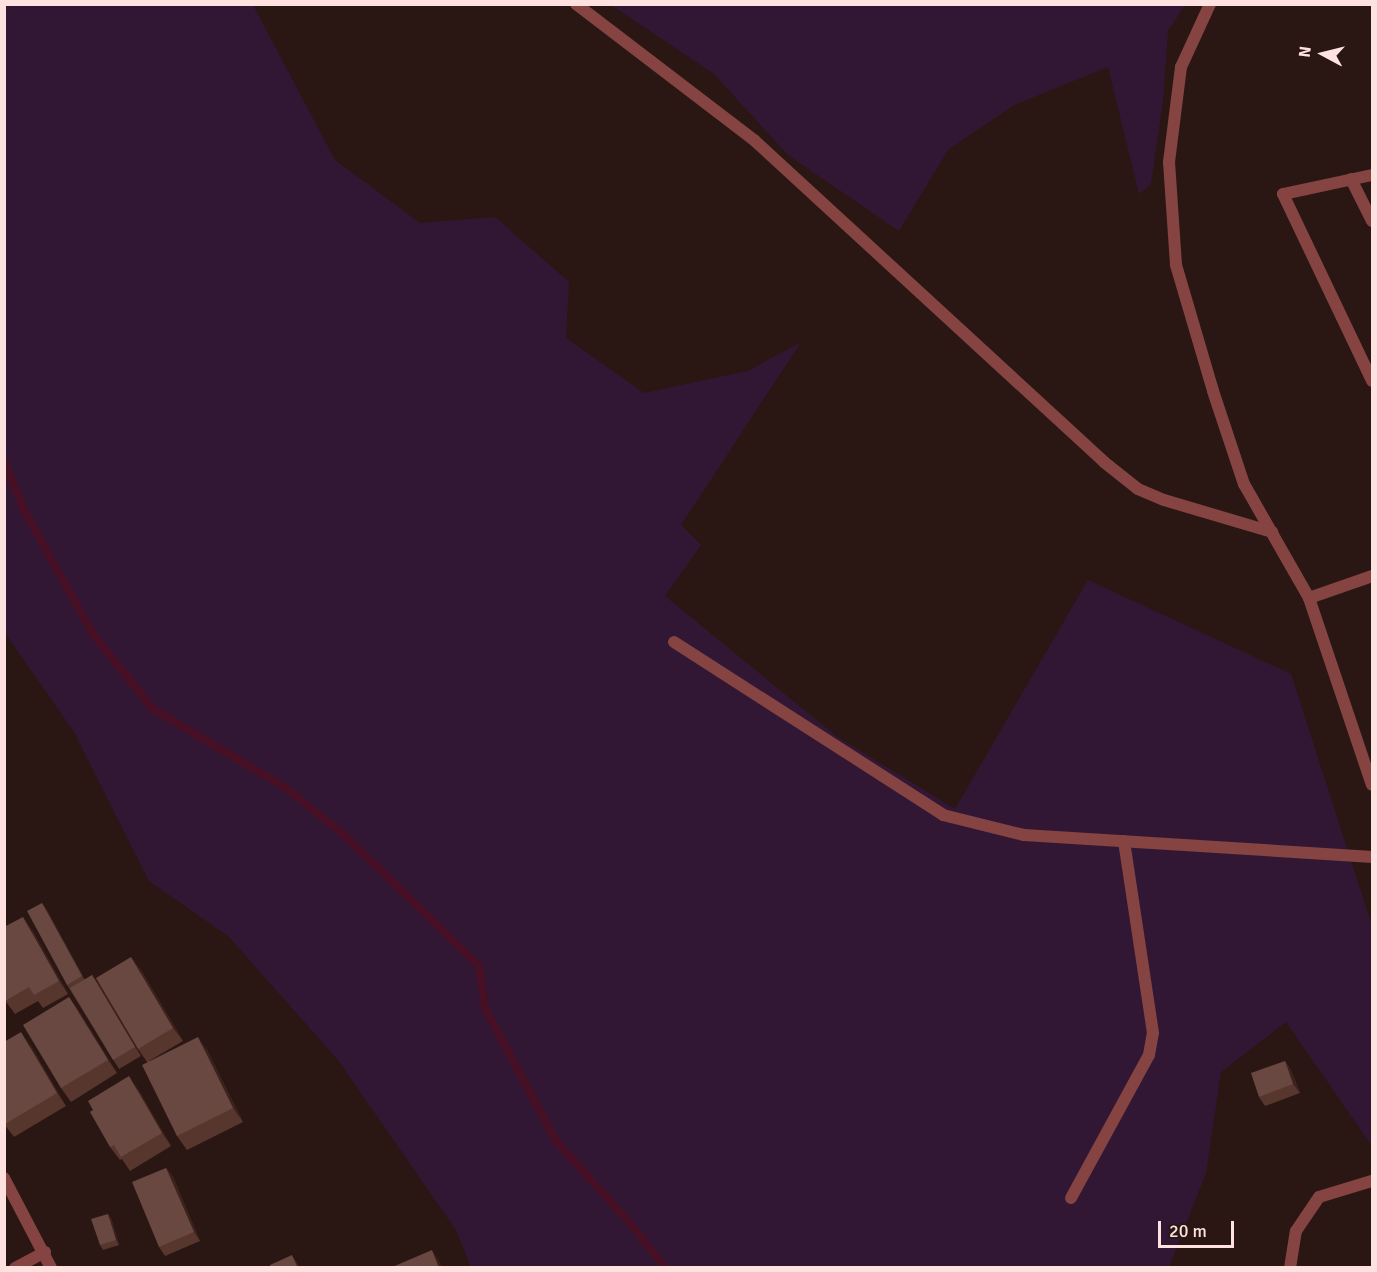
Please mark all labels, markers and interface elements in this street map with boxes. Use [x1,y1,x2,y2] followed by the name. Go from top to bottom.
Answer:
[1293,24,1353,84] north arrow
[1295,45,1316,59] text: N
[1161,1209,1238,1247] scale bar
[1169,1220,1207,1242] text: 20 m

